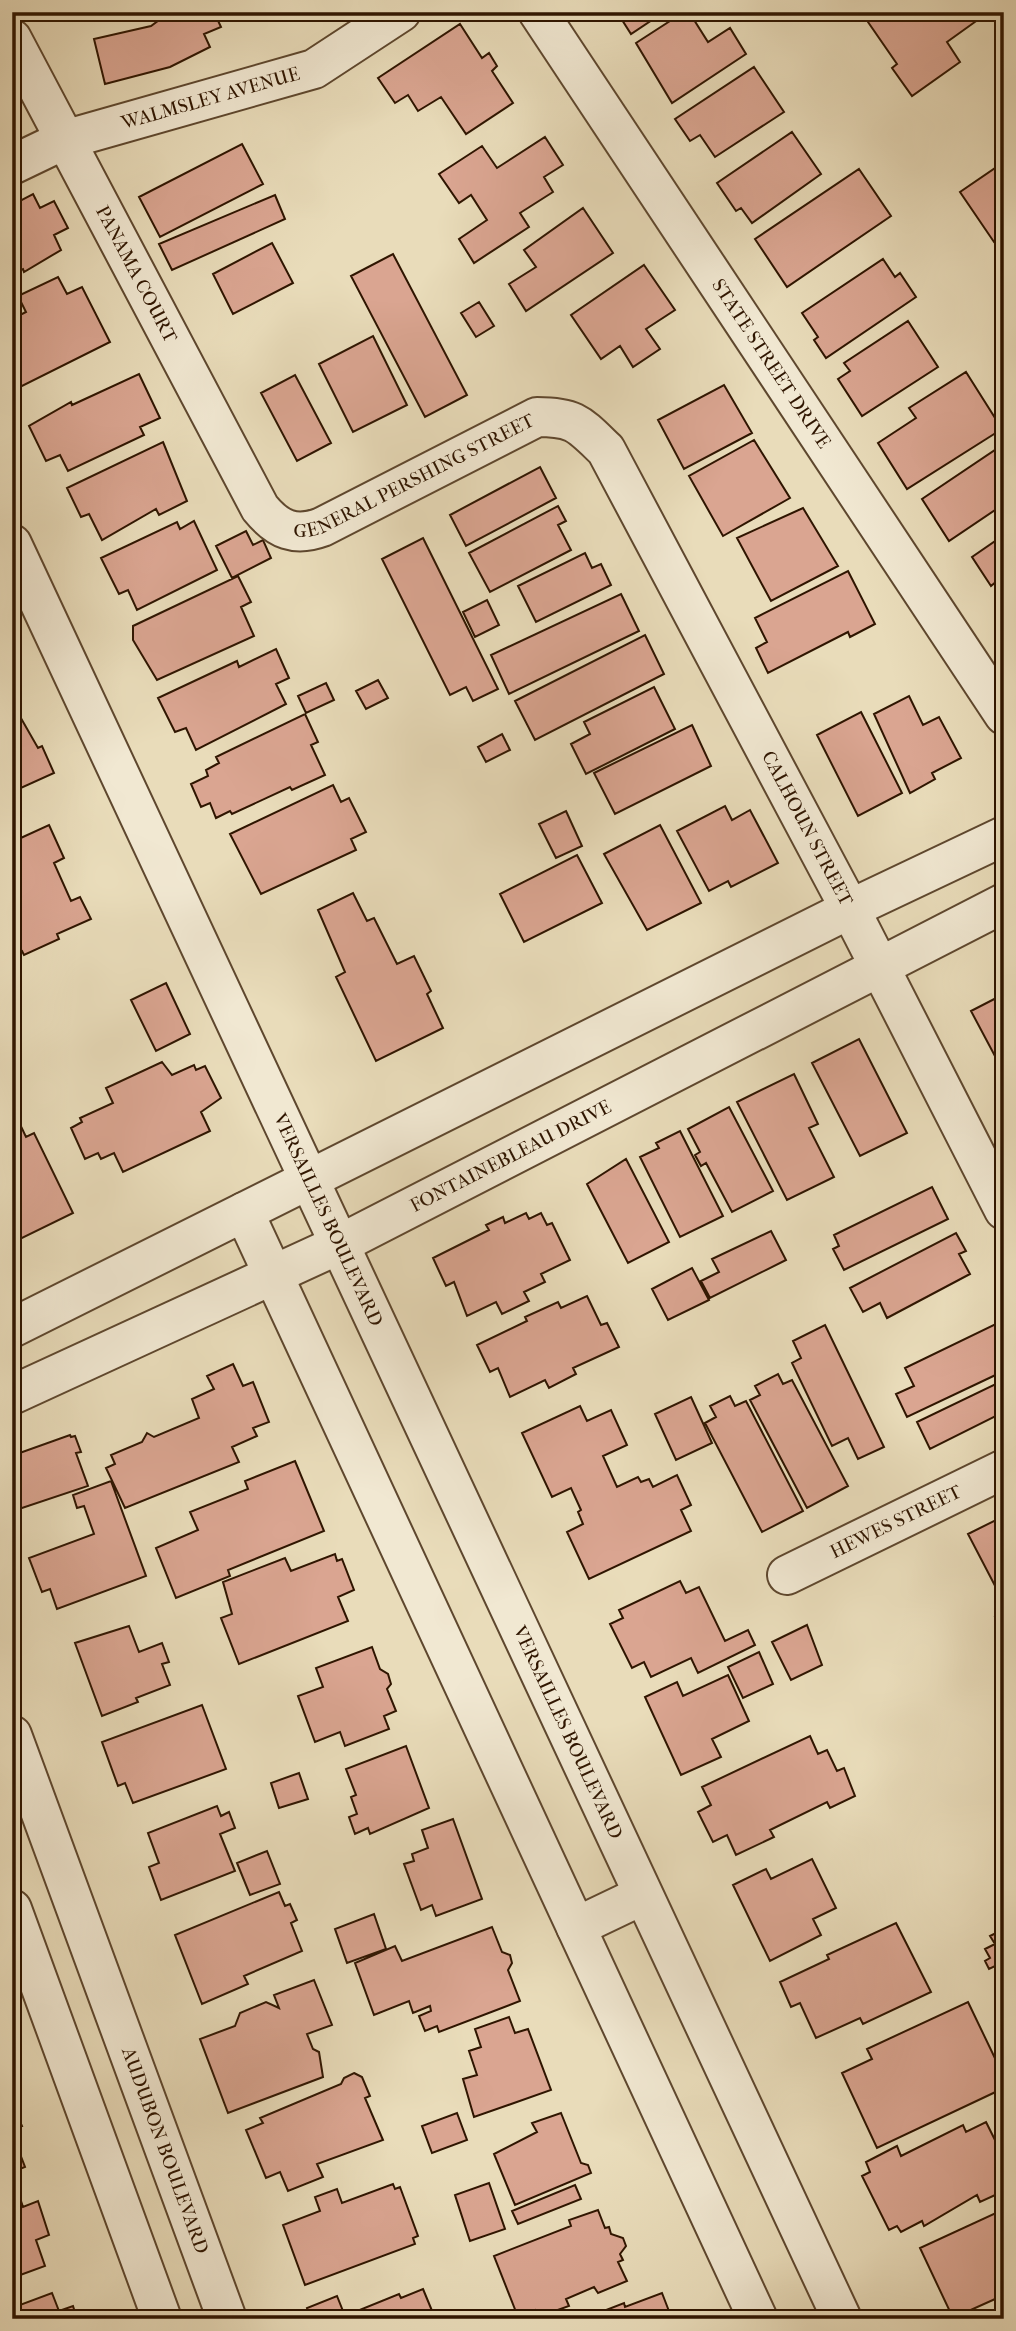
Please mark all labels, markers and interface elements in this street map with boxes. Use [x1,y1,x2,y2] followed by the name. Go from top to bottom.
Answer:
[118,62,303,134] street label: WALMSLEY AVENUE
[91,202,182,347] street label: PANAMA COURT
[707,275,835,453] street label: STATE STREET DRIVE
[293,409,538,542] street label: GENERAL PERSHING STREET
[757,747,857,910] street label: CALHOUN STREET
[406,1095,615,1217] street label: FONTAINEBLEAU DRIVE
[268,1109,387,1330] street label: VERSAILLES BOULEVARD
[827,1480,965,1563] street label: HEWES STREET
[508,1622,627,1843] street label: VERSAILLES BOULEVARD
[117,2044,213,2257] street label: AUDUBON BOULEVARD

